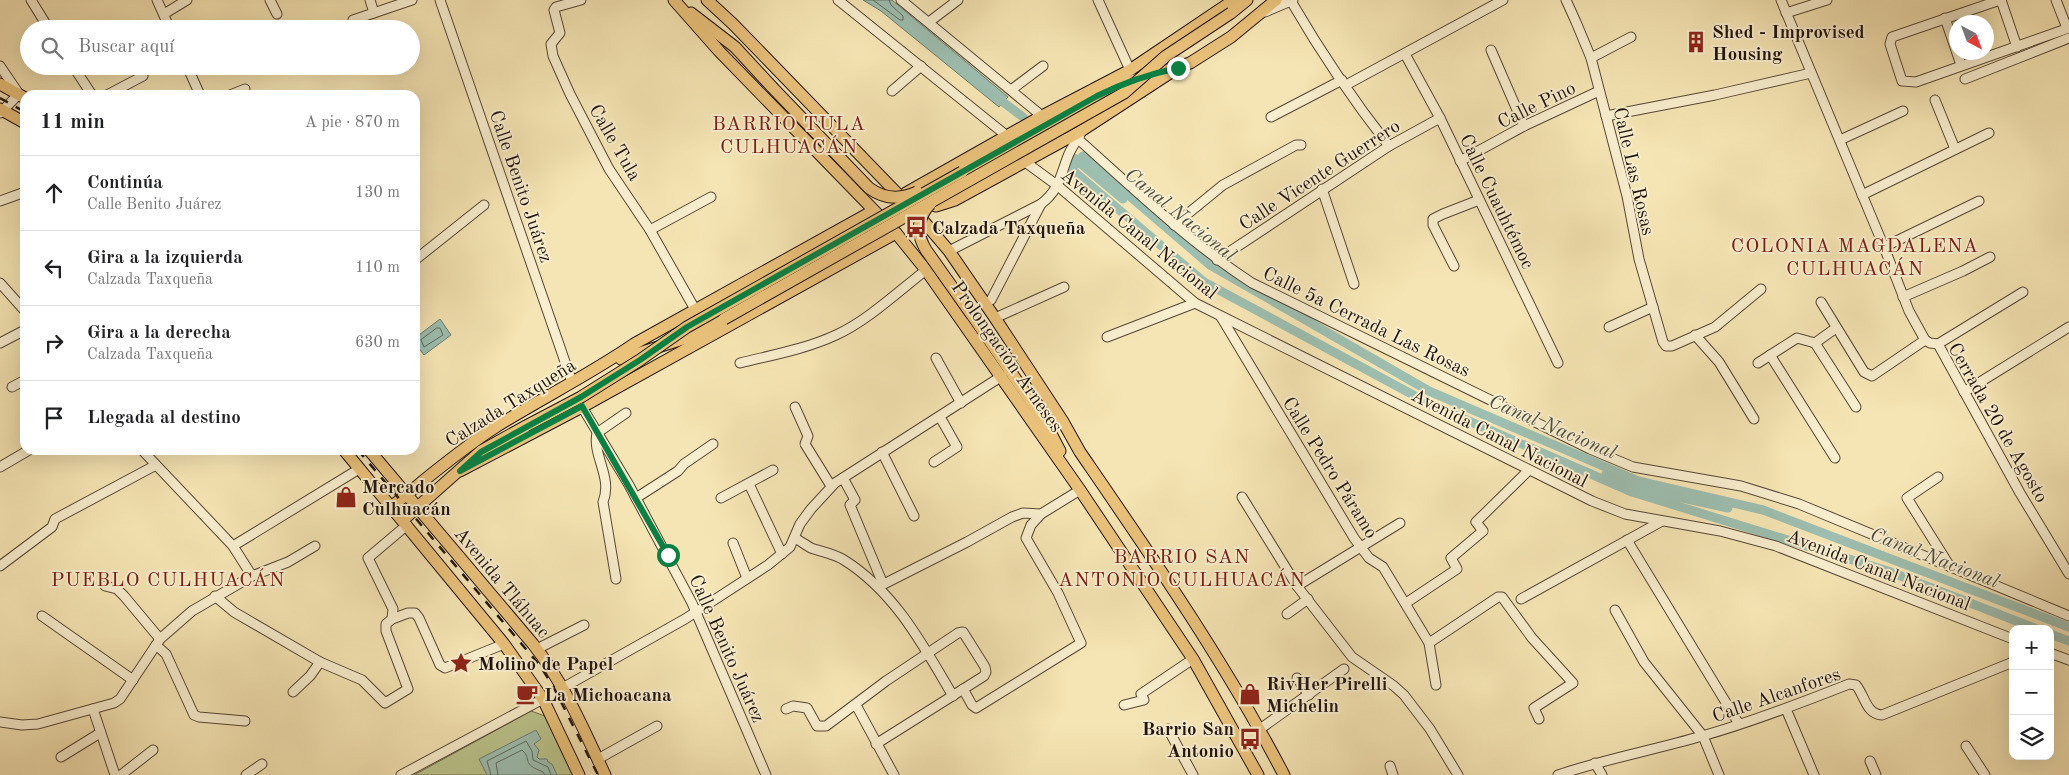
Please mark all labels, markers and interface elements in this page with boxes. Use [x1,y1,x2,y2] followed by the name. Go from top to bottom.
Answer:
[1949,15,1994,60] north arrow
[20,20,420,75] search box
[1712,24,1865,65] place label: Shed - Improvised Housing
[1683,29,1709,55] building icon: Shed - Improvised Housing
[38,34,66,62] icon: search
[78,38,174,57] text: Buscar aquí
[1167,57,1190,80] route end
[1495,79,1579,133] street label: Calle Pino
[584,102,644,185] street label: Calle Tula
[1609,106,1657,238] street label: Calle Las Rosas
[485,108,555,265] street label: Calle Benito Juárez
[40,112,105,133] text: 11 min
[305,115,400,131] text: A pie · 870 m
[712,115,866,158] district label: BARRIO TULA CULHUACÁN
[1237,117,1404,235] street label: Calle Vicente Guerrero
[1455,132,1537,272] street label: Calle Cuauhtémoc
[1120,165,1239,266] water label: Canal Nacional
[1057,166,1220,304] street label: Avenida Canal Nacional
[87,174,163,193] text: Continúa
[40,179,68,207] icon: ahead
[355,185,400,201] text: 130 m
[87,197,222,213] text: Calle Benito Juárez
[903,214,929,240] bus stop icon: Calzada Taxqueña
[932,220,1086,239] place label: Calzada Taxqueña
[1731,237,1979,280] district label: COLONIA MAGDALENA CULHUACÁN
[87,249,243,268] text: Gira a la izquierda
[40,254,68,282] icon: left
[355,260,400,276] text: 110 m
[1259,265,1472,382] street label: Calle 5a Cerrada Las Rosas
[87,272,213,288] text: Calzada Taxqueña
[947,278,1065,436] street label: Prolongación Arneses
[87,324,231,343] text: Gira a la derecha
[40,329,68,357] icon: right
[355,335,400,351] text: 630 m
[1943,340,2050,506] street label: Cerrada 20 de Agosto
[87,347,213,363] text: Calzada Taxqueña
[443,356,580,452] street label: Calzada Taxqueña
[1408,386,1590,492] street label: Avenida Canal Nacional
[1485,392,1619,464] water label: Canal Nacional
[1278,394,1380,542] street label: Calle Pedro Páramo
[40,404,68,432] icon: arrive
[87,409,241,428] text: Llegada al destino
[362,479,451,520] place label: Mercado Culhuacán
[333,484,359,510] shop icon: Mercado Culhuacán
[450,525,553,642] street label: Avenida Tláhuac
[1867,525,2002,593] water label: Canal Nacional
[1784,528,1973,615] street label: Avenida Canal Nacional
[657,544,680,567] route start
[1058,548,1306,591] district label: BARRIO SAN ANTONIO CULHUACÁN
[51,568,285,591] district label: PUEBLO CULHUACÁN
[685,572,767,726] street label: Calle Benito Juárez
[2009,625,2054,760] map controls
[2009,625,2054,670] button: +
[448,650,474,676] place icon: Molino de Papel
[478,656,613,675] place label: Molino de Papel
[1710,665,1843,727] street label: Calle Alcanfores
[2009,670,2054,715] button: −
[1266,676,1388,717] place label: RivHer Pirelli Michelin
[514,681,540,707] cafe icon: La Michoacana
[1237,681,1263,707] shop icon: RivHer Pirelli Michelin
[544,687,672,706] place label: La Michoacana
[2009,715,2054,760] button: layers
[1142,721,1234,762] place label: Barrio San Antonio
[1237,726,1263,752] bus stop icon: Barrio San Antonio

